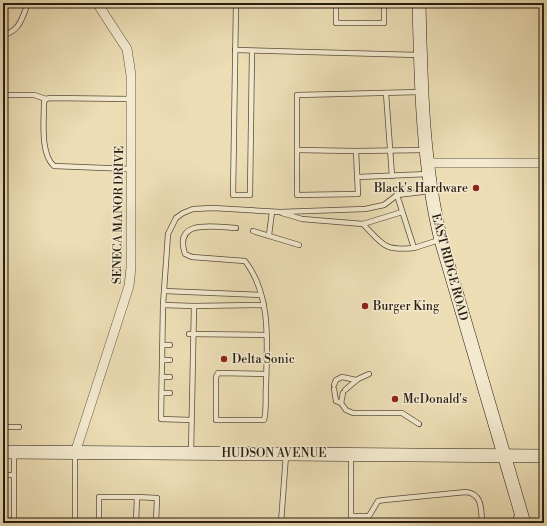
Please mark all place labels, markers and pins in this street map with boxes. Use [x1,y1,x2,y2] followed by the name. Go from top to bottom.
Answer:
[373,181,468,196] place label: Black's Hardware
[471,183,481,193] marker: Black's Hardware
[372,299,440,314] place label: Burger King
[360,301,370,311] marker: Burger King
[232,352,295,367] place label: Delta Sonic
[219,354,229,364] marker: Delta Sonic
[403,392,467,407] place label: McDonald's
[390,394,400,404] marker: McDonald's

